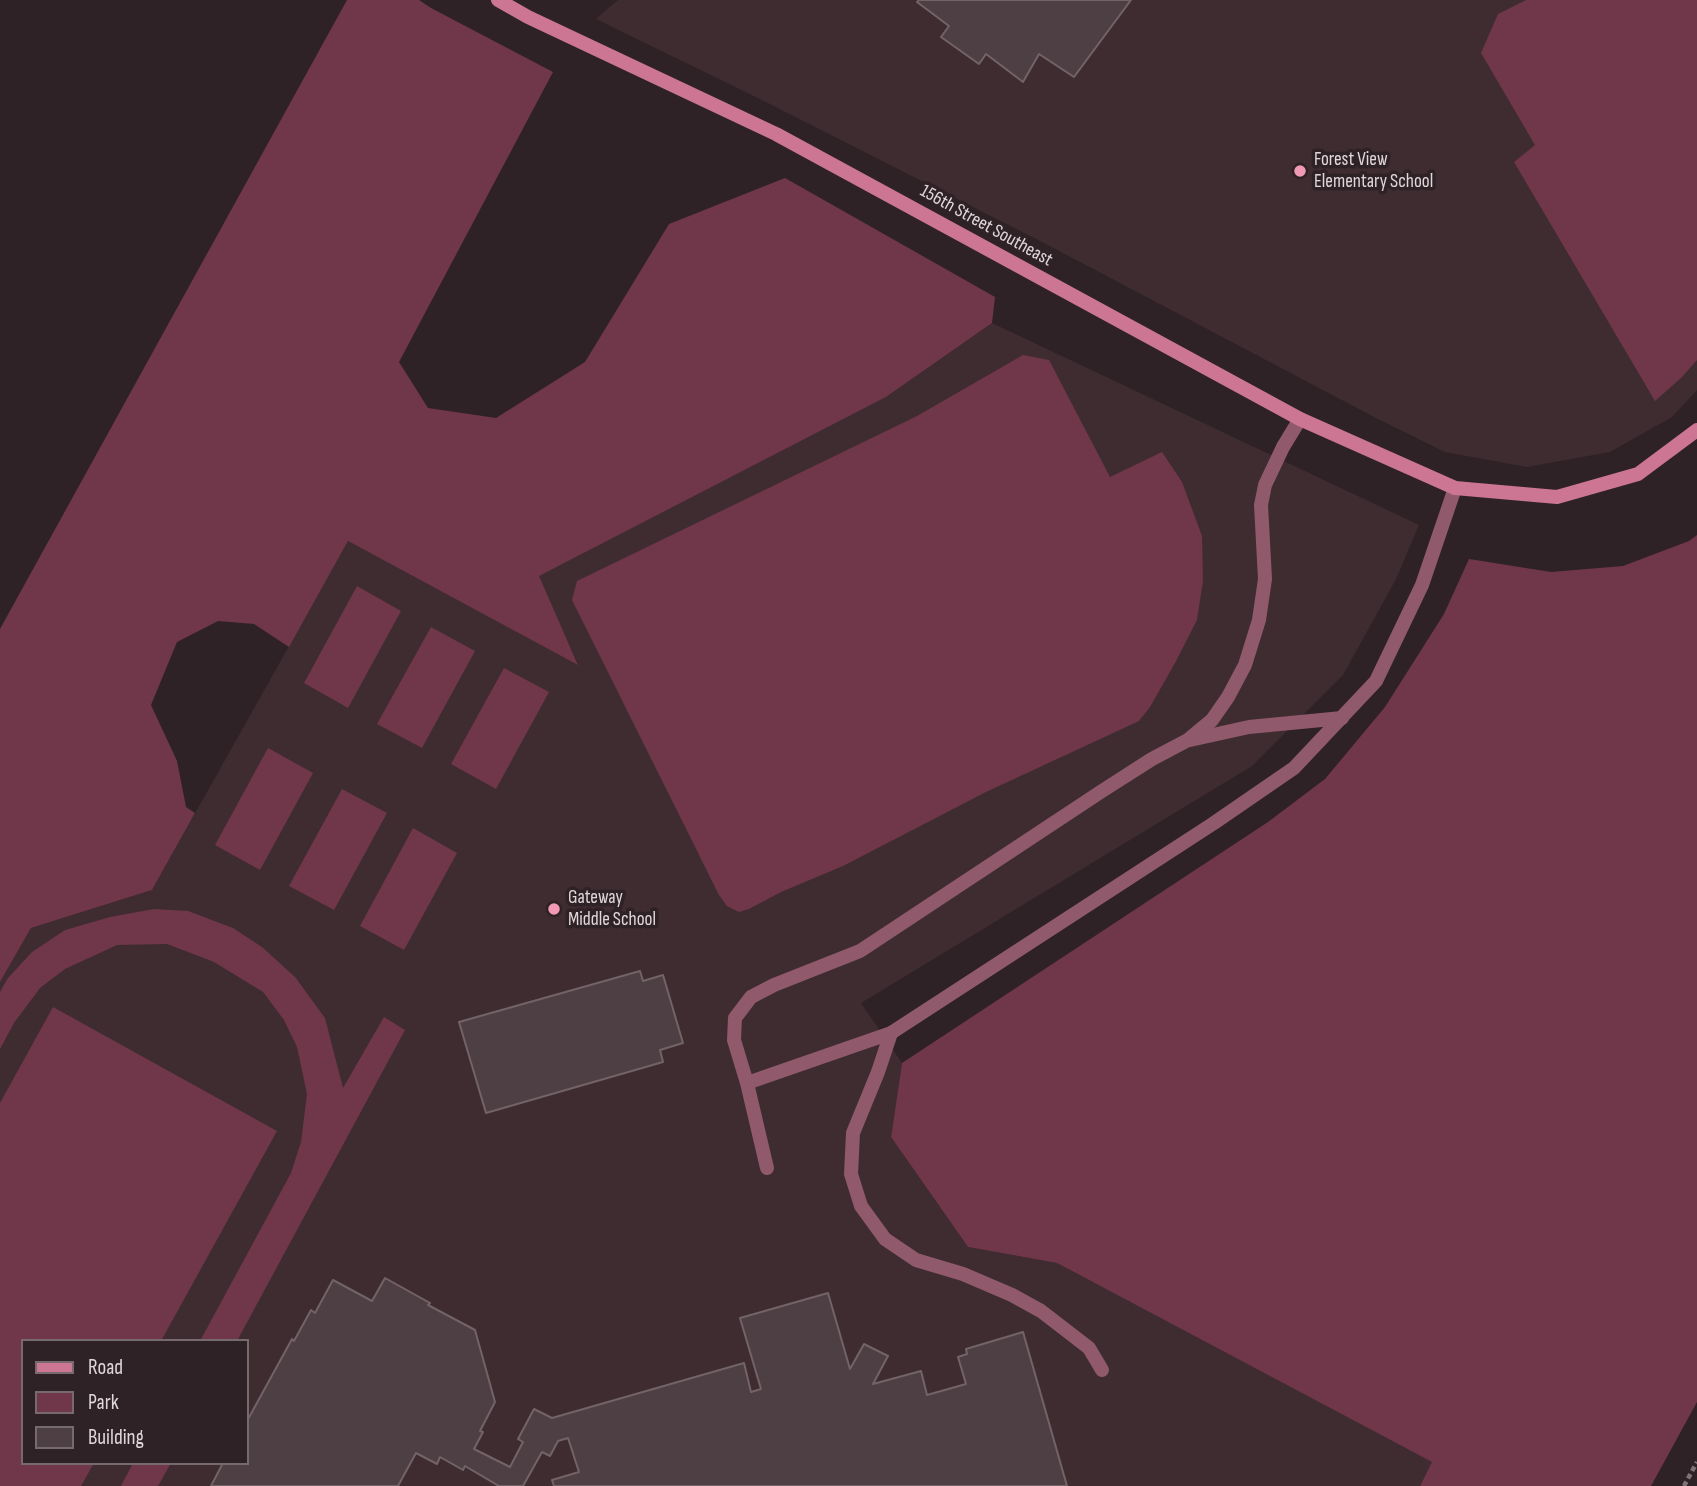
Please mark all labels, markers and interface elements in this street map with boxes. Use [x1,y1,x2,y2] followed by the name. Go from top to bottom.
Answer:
[1314,149,1433,193] place label: Forest View Elementary School
[1292,163,1308,179] marker: Forest View Elementary School
[916,180,1056,272] street label: 156th Street Southeast
[568,887,656,931] place label: Gateway Middle School
[546,901,562,917] marker: Gateway Middle School
[21,1339,248,1465] legend
[88,1355,123,1380] text: Road
[88,1390,119,1415] text: Park
[88,1425,144,1450] text: Building

